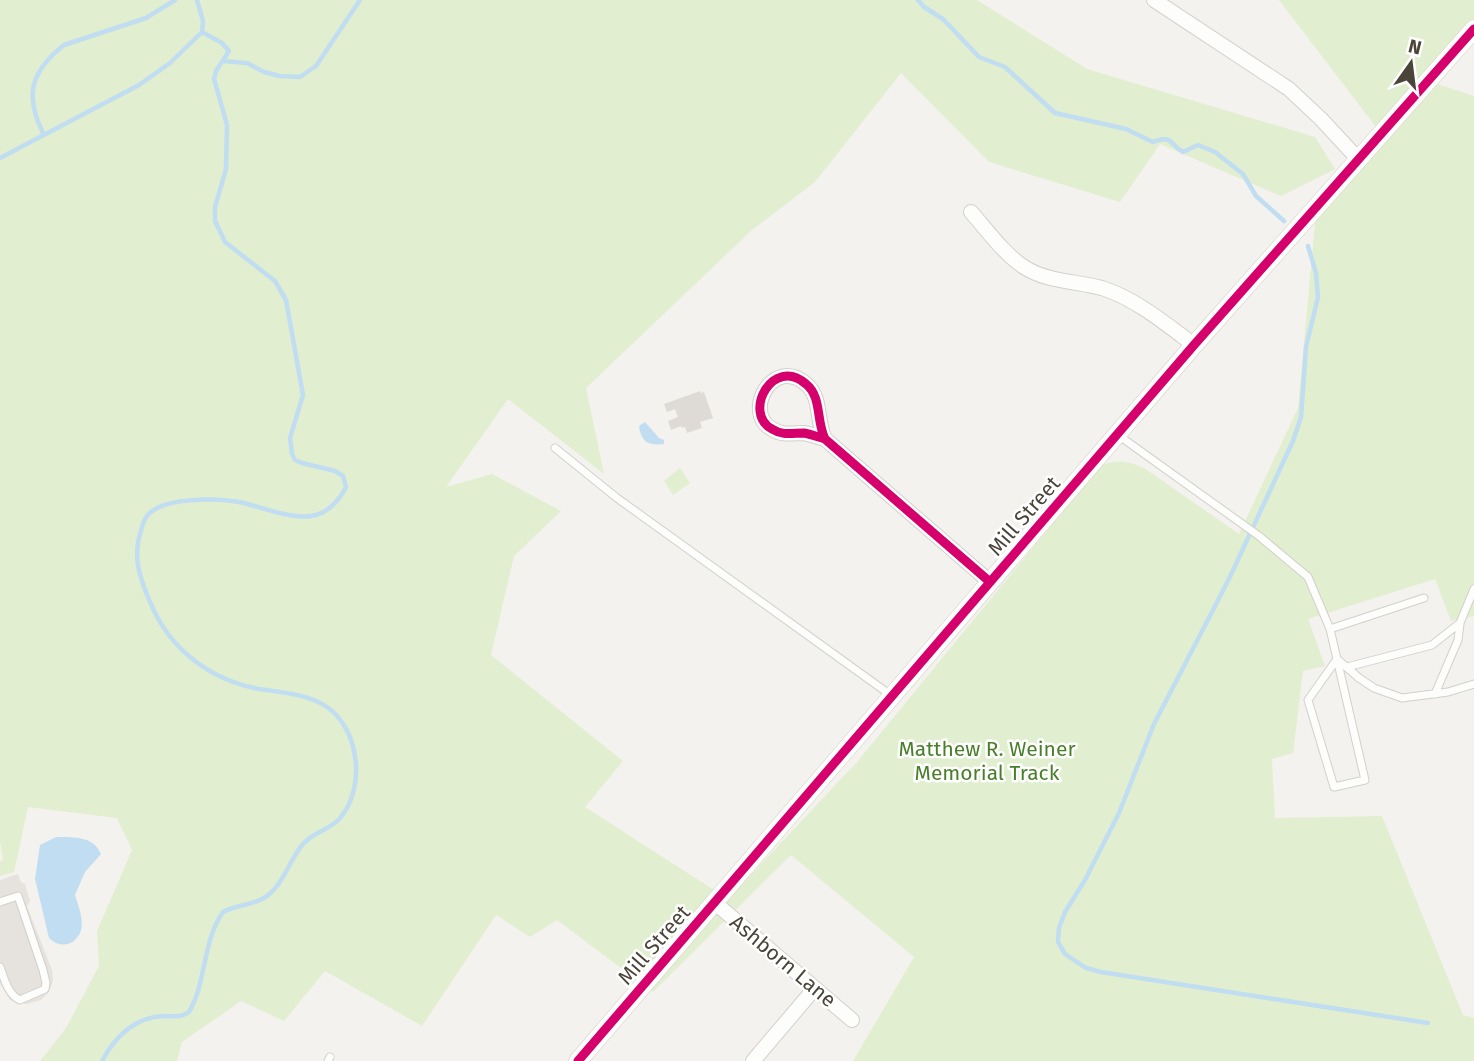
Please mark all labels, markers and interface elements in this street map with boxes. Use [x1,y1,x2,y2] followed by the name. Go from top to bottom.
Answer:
[1376,28,1446,98] north arrow
[1406,34,1424,60] text: N
[982,471,1066,561] street label: Mill Street
[899,736,1075,786] park label: Matthew R. Weiner Memorial Track
[612,900,696,990] street label: Mill Street
[725,909,841,1013] street label: Ashborn Lane

